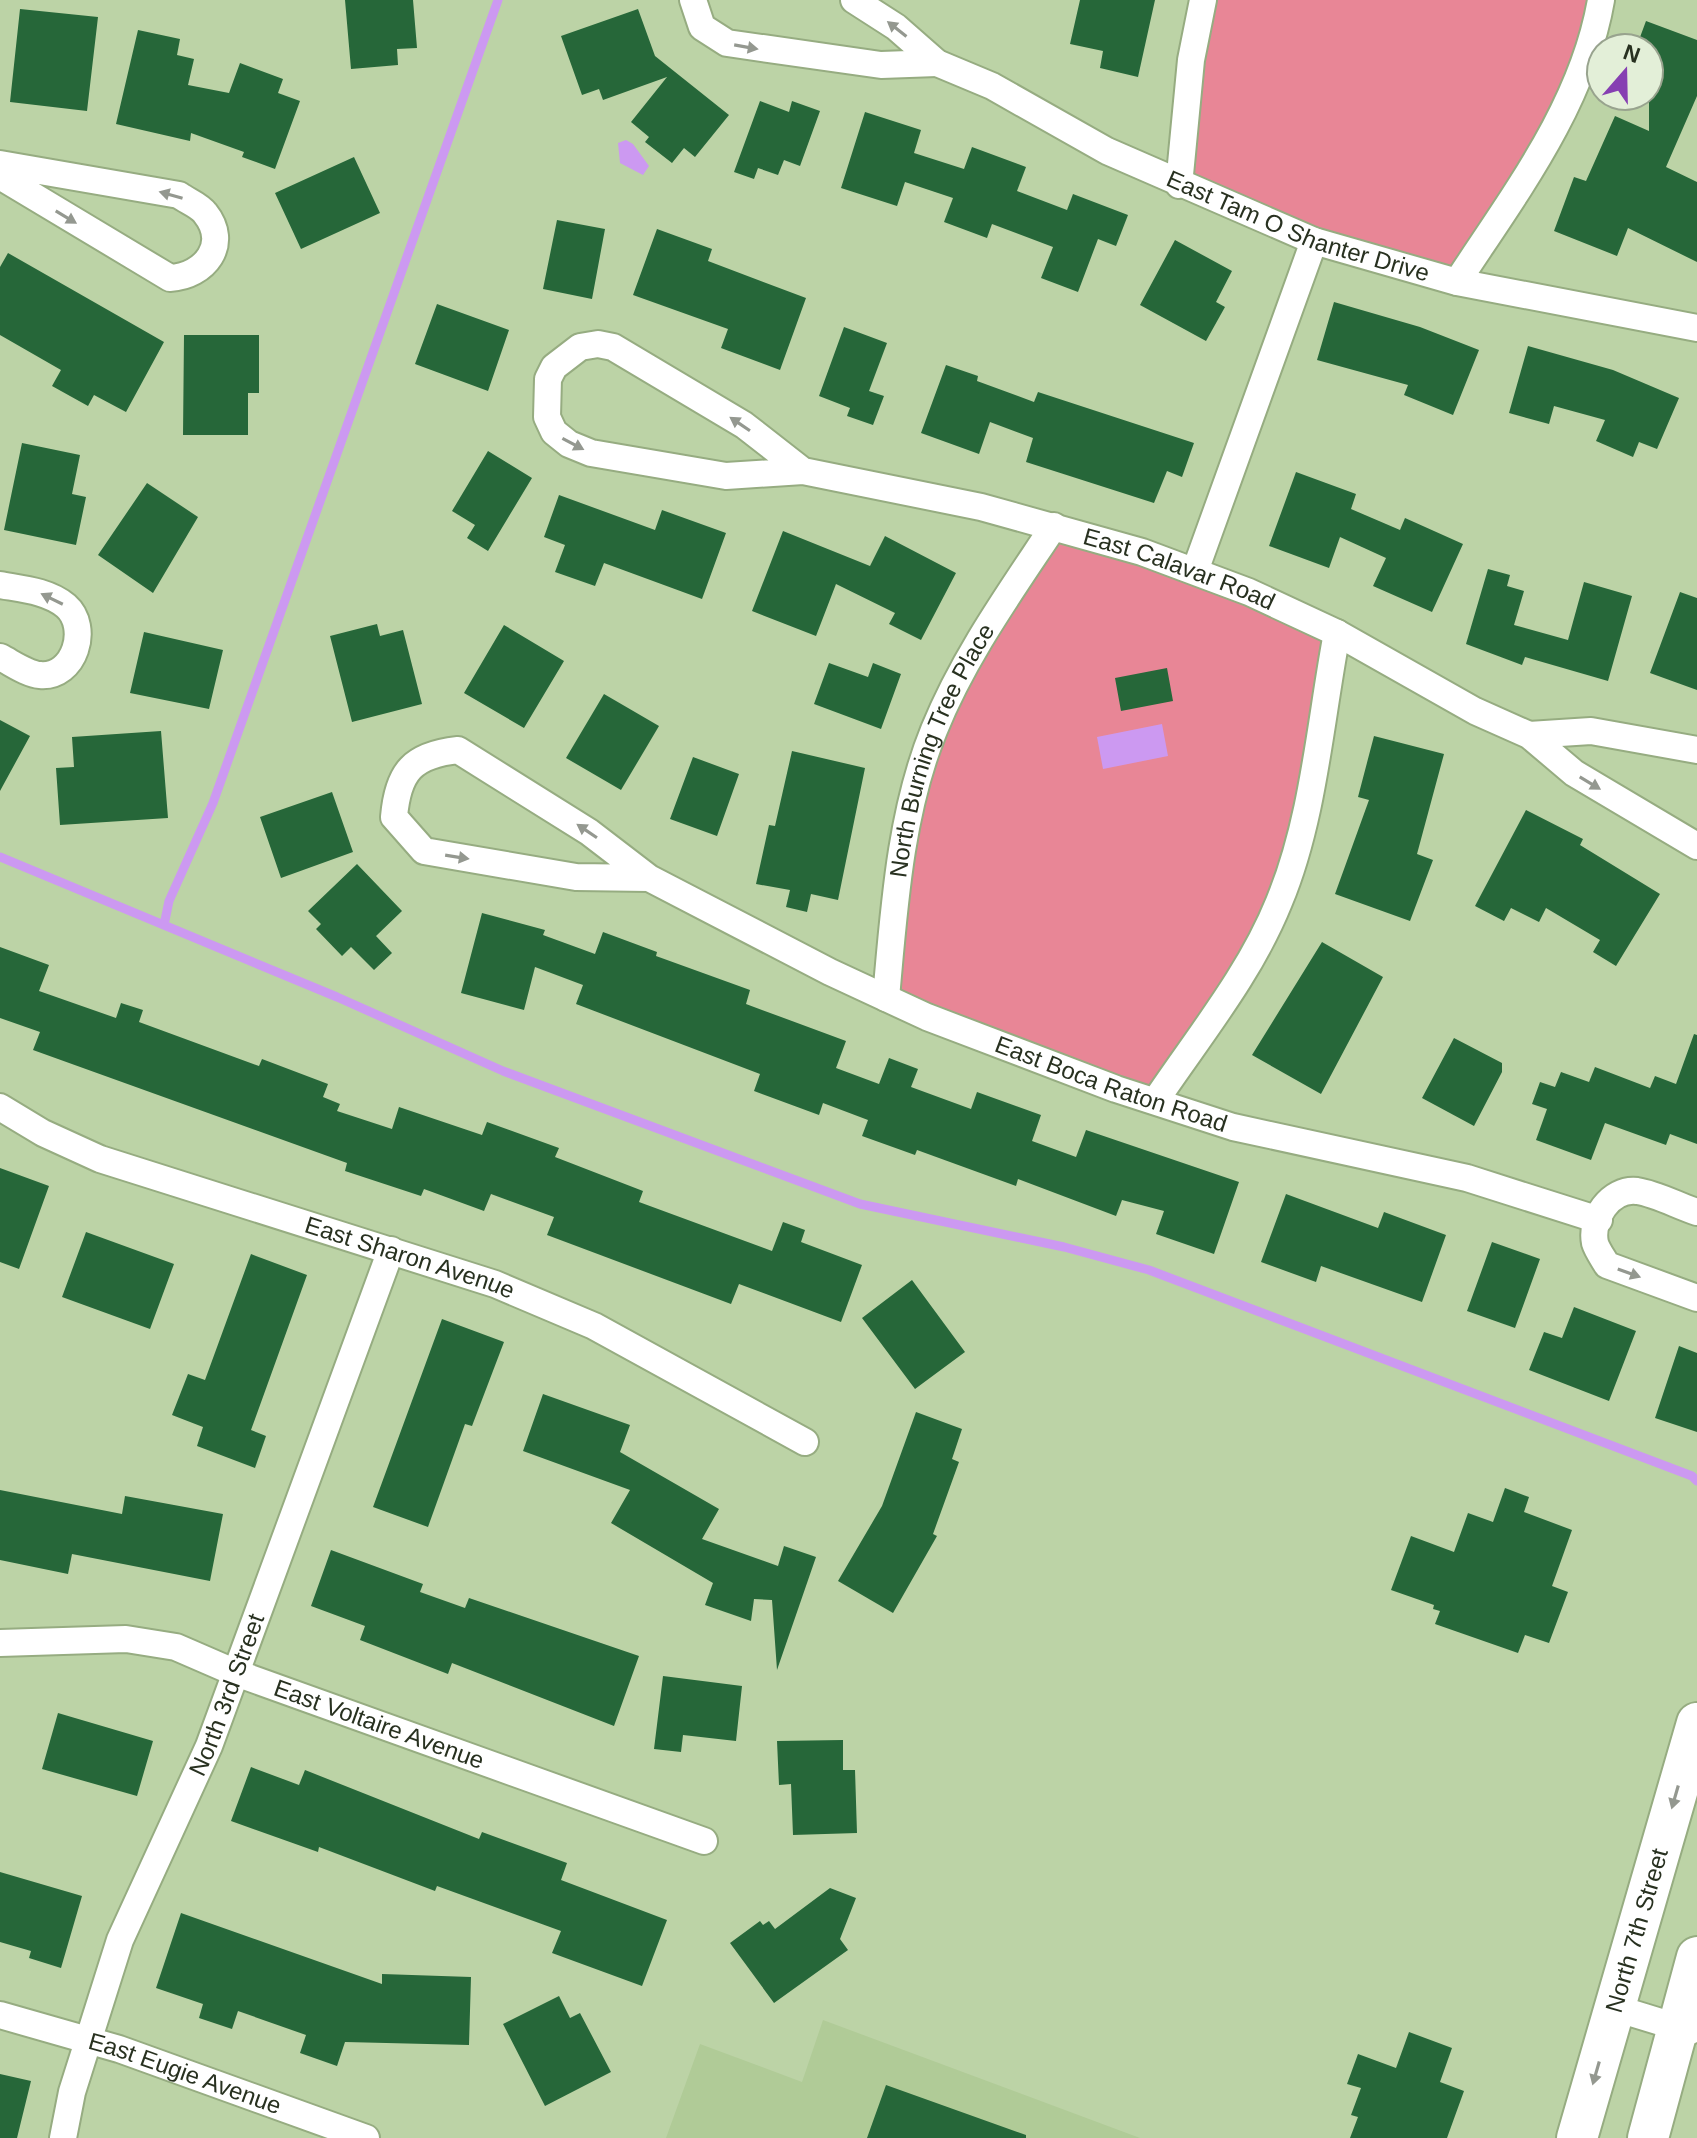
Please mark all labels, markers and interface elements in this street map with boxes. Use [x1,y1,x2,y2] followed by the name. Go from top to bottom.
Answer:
[887,22,907,38] one-way arrow
[1585,32,1665,112] north arrow
[1620,39,1643,68] text: N
[733,41,758,53] one-way arrow
[1163,165,1433,286] street label: East Tam O Shanter Drive
[159,188,183,201] one-way arrow
[55,210,77,224] one-way arrow
[730,416,751,431] one-way arrow
[562,437,585,451] one-way arrow
[1080,522,1279,615] street label: East Calavar Road
[40,592,63,606] one-way arrow
[884,619,999,879] street label: North Burning Tree Place
[1579,776,1601,790] one-way arrow
[576,824,597,839] one-way arrow
[445,851,470,863] one-way arrow
[992,1030,1231,1137] street label: East Boca Raton Road
[302,1211,519,1304] street label: East Sharon Avenue
[1617,1267,1641,1280] one-way arrow
[183,1610,269,1780] street label: North 3rd Street
[270,1674,488,1774] street label: East Voltaire Avenue
[1668,1786,1681,1810] one-way arrow
[1600,1845,1673,2016] street label: North 7th Street
[86,2027,285,2119] street label: East Eugie Avenue
[1589,2061,1602,2085] one-way arrow

